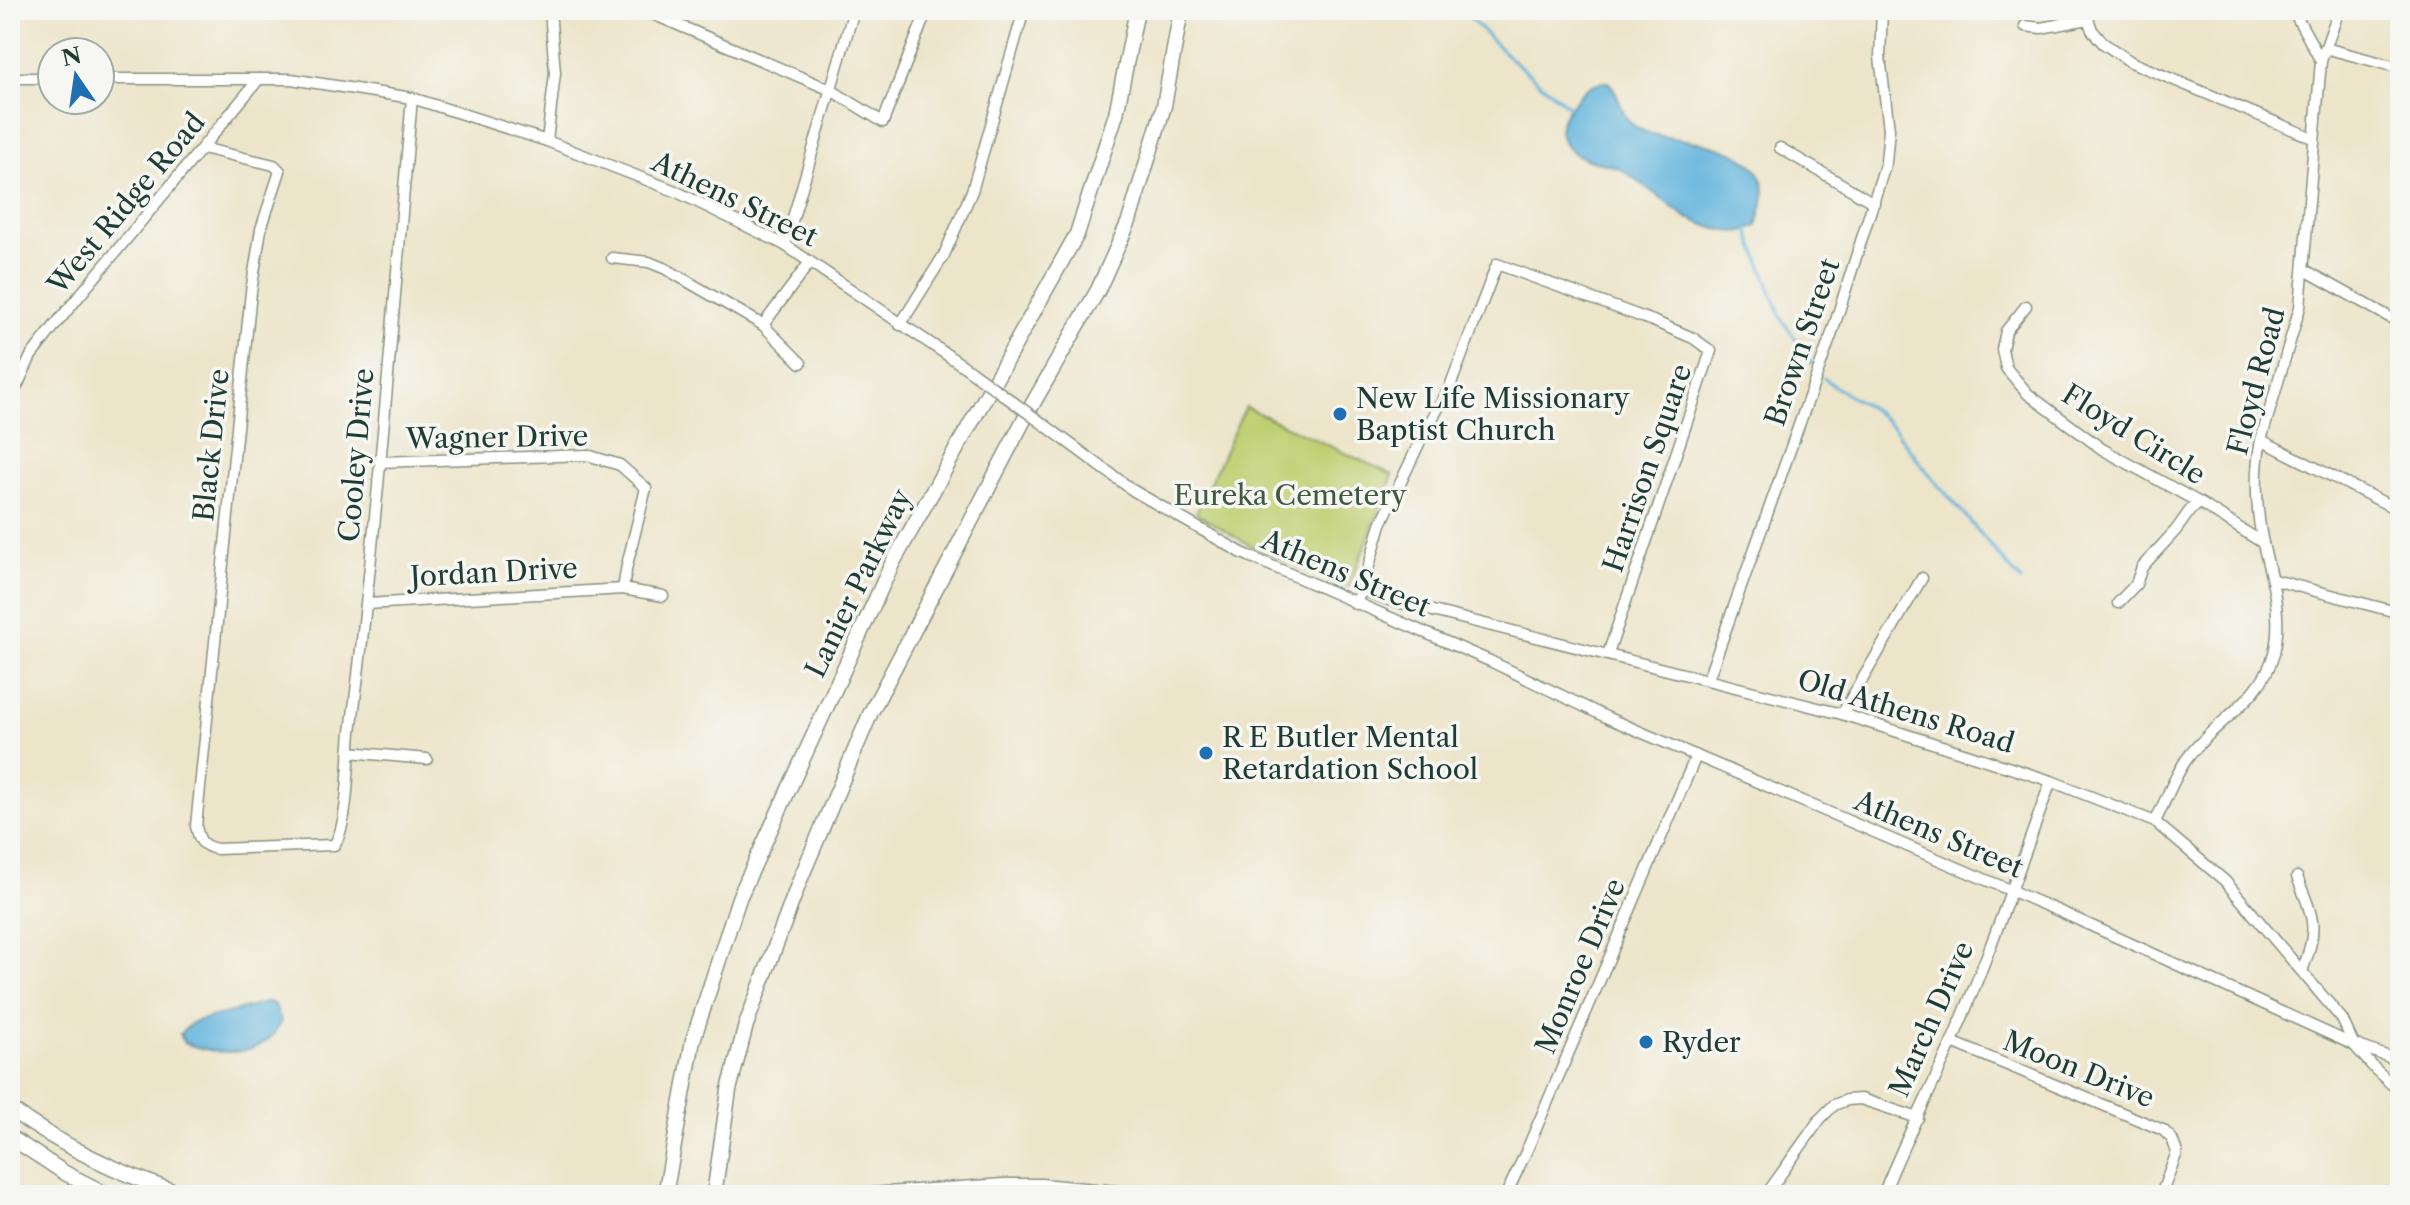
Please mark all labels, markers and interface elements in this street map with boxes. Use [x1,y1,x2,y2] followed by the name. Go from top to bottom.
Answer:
[36,36,116,116] north arrow
[59,42,84,72] text: N
[40,105,212,301] street label: West Ridge Road
[646,144,823,254] street label: Athens Street
[1757,254,1847,430] street label: Brown Street
[2220,303,2292,459] street label: Floyd Road
[1595,359,1699,577] street label: Harrison Square
[186,367,236,523] street label: Black Drive
[331,367,381,543] street label: Cooley Drive
[2056,377,2212,491] street label: Floyd Circle
[1356,381,1630,447] place label: New Life Missionary Baptist Church
[1331,405,1349,423] marker: New Life Missionary Baptist Church
[405,418,588,456] street label: Wagner Drive
[1173,478,1407,512] park label: Eureka Cemetery
[798,483,919,683] street label: Lanier Parkway
[1256,522,1436,624] street label: Athens Street
[405,551,579,594] street label: Jordan Drive
[1794,662,2018,760] street label: Old Athens Road
[1222,720,1478,786] place label: R E Butler Mental Retardation School
[1197,744,1215,762] marker: R E Butler Mental Retardation School
[1849,783,2029,885] street label: Athens Street
[1528,873,1632,1059] street label: Monroe Drive
[1882,936,1980,1102] street label: March Drive
[1999,1023,2159,1115] street label: Moon Drive
[1662,1025,1741,1059] place label: Ryder
[1637,1033,1655,1051] marker: Ryder

